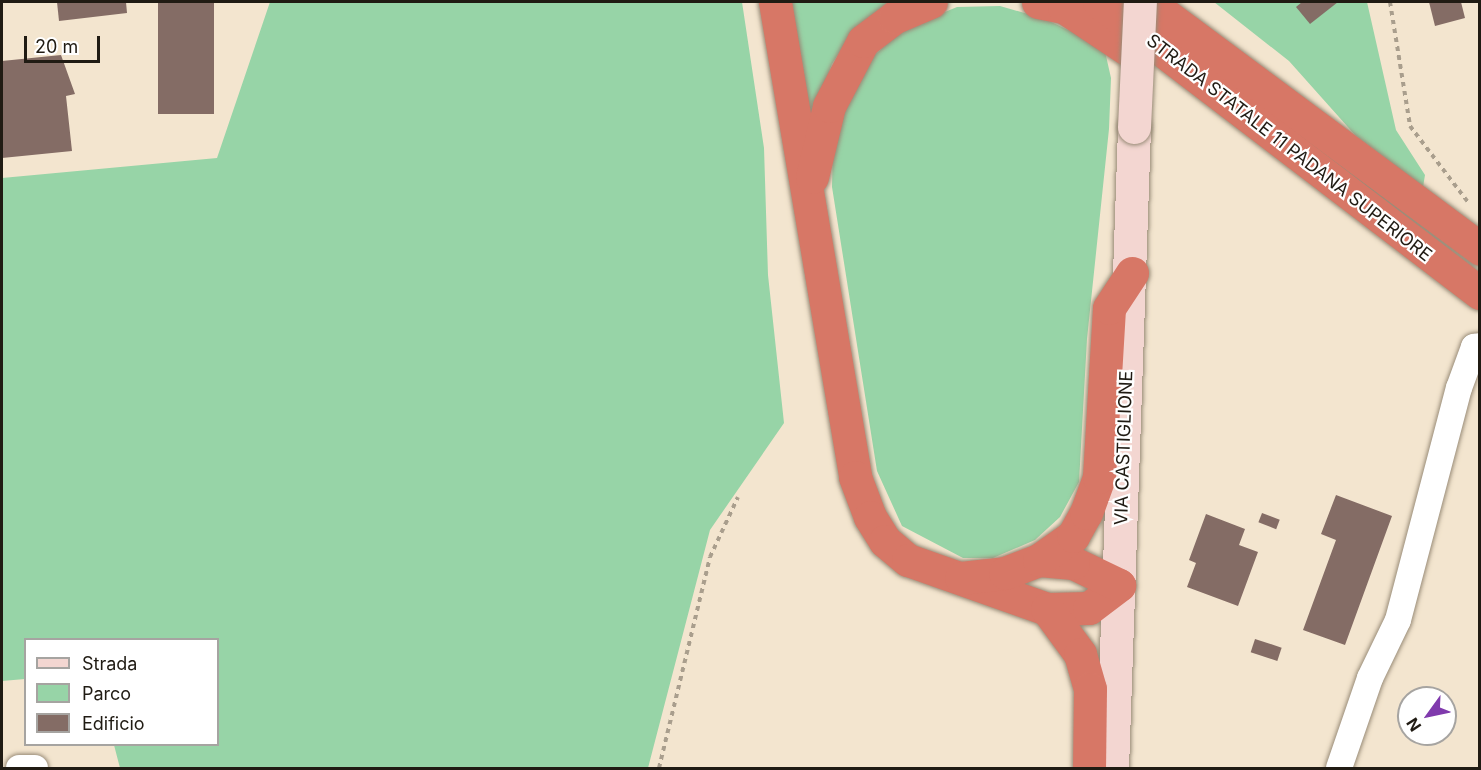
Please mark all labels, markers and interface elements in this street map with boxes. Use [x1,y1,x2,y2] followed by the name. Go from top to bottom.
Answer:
[27,24,104,62] scale bar
[1142,30,1436,266] street label: STRADA STATALE 11 PADANA SUPERIORE
[35,36,78,57] text: 20 m
[1111,370,1137,526] street label: VIA CASTIGLIONE
[24,638,219,746] legend
[82,653,137,674] text: Strada
[82,683,131,704] text: Parco
[1397,686,1457,746] north arrow
[82,713,145,734] text: Edificio
[1402,714,1425,735] text: N

